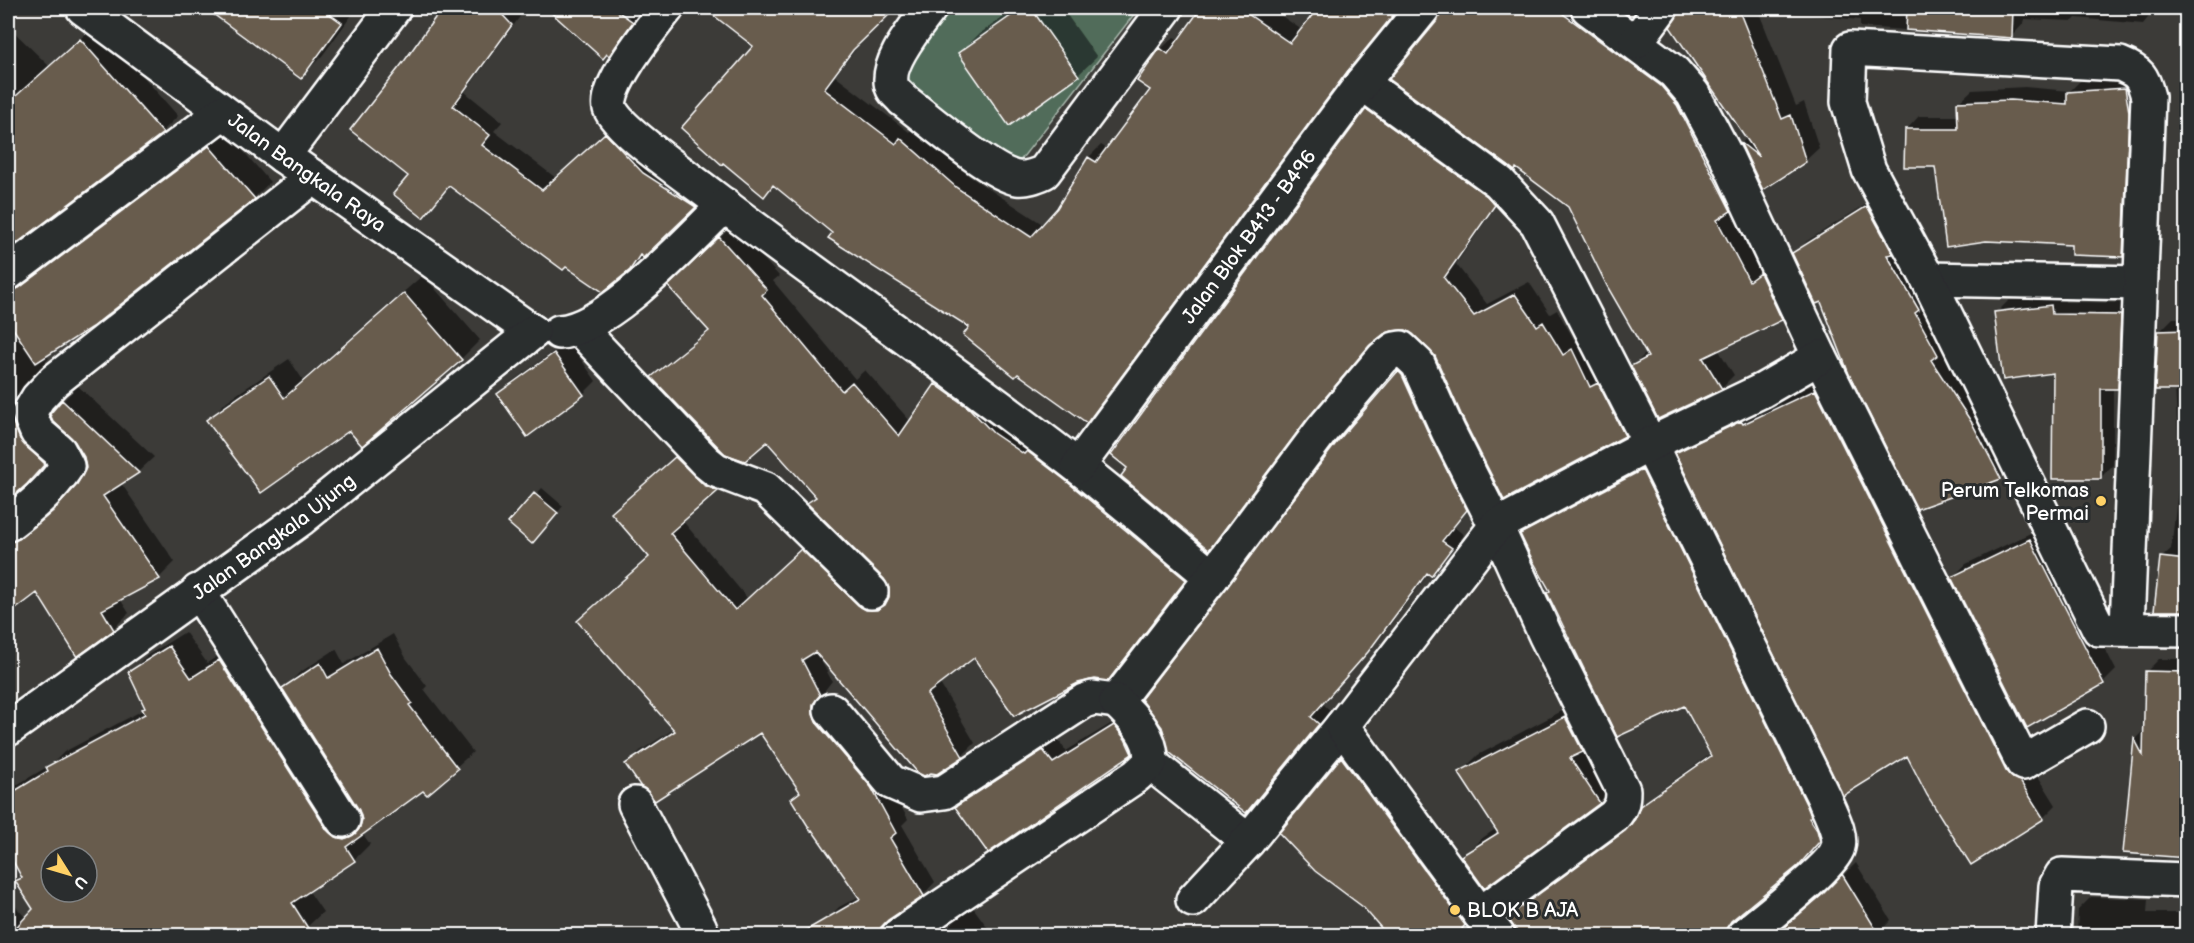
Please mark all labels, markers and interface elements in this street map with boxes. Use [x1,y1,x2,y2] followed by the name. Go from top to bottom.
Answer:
[223,108,390,238] street label: Jalan Bangkala Raya
[1177,145,1322,329] street label: Jalan Blok B413 - B496
[188,469,360,606] street label: Jalan Bangkala Ujung
[1941,479,2089,526] place label: Perum Telkomas Permai
[2094,494,2108,508] marker: Perum Telkomas Permai
[39,844,99,904] north arrow
[69,872,91,892] text: U
[1467,899,1579,923] place label: BLOK B AJA
[1448,903,1462,917] marker: BLOK B AJA

